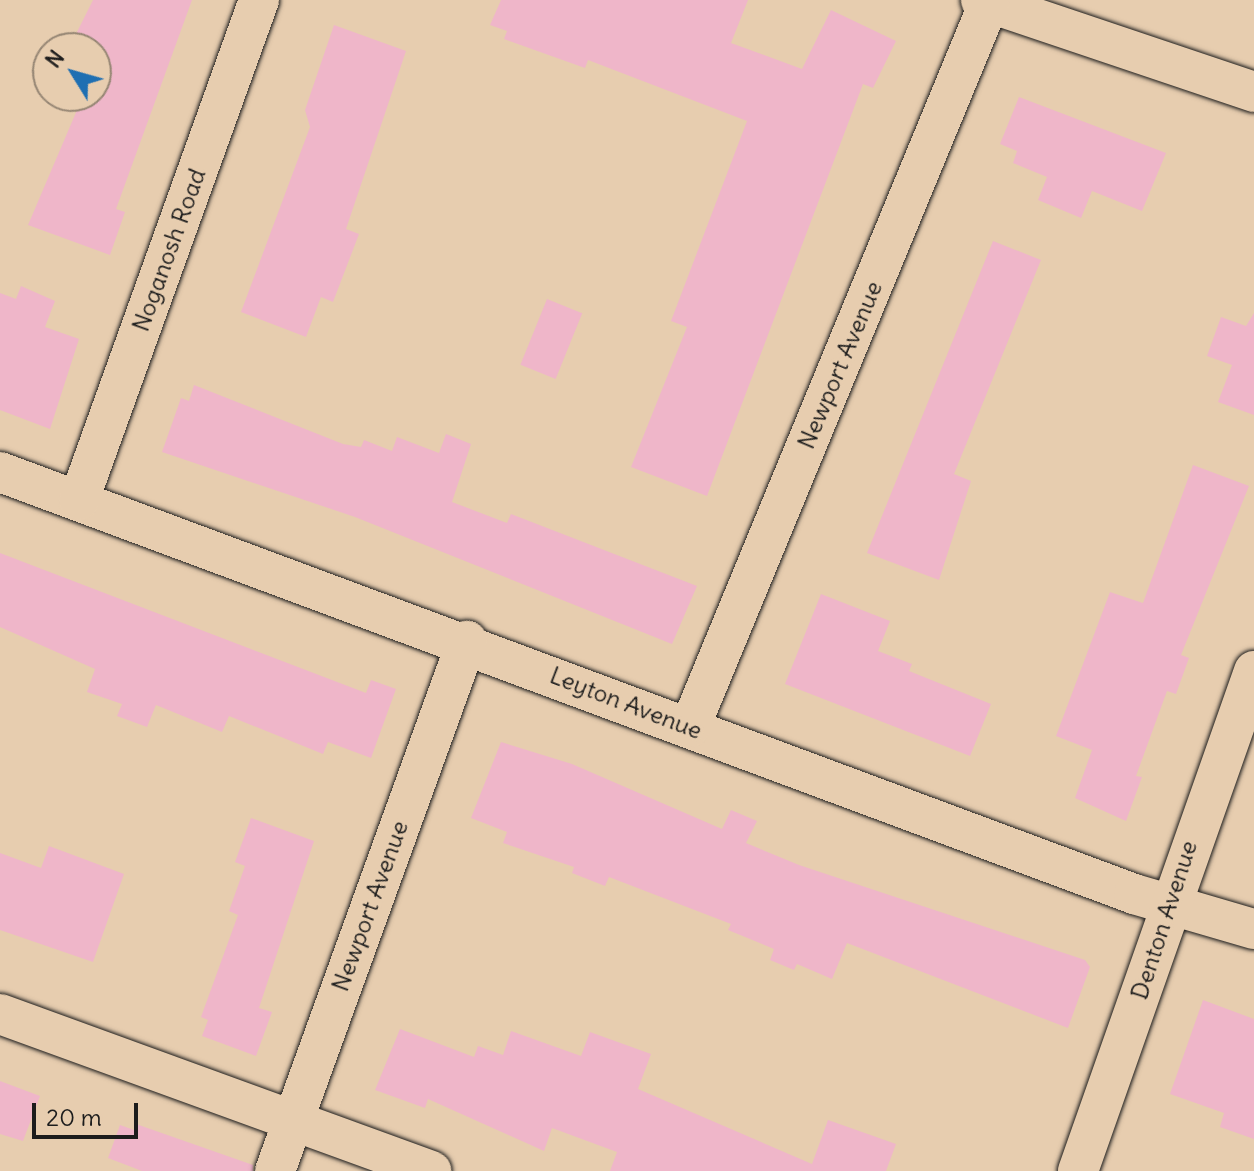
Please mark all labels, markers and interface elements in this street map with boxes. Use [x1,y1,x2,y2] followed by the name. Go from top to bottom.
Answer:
[32,32,112,112] north arrow
[39,44,70,73] text: N
[126,165,212,335] street label: Noganosh Road
[792,277,888,453] street label: Newport Avenue
[546,661,706,745] street label: Leyton Avenue
[326,817,414,995] street label: Newport Avenue
[1125,837,1203,1003] street label: Denton Avenue
[36,1087,142,1137] scale bar
[46,1102,102,1132] text: 20 m

